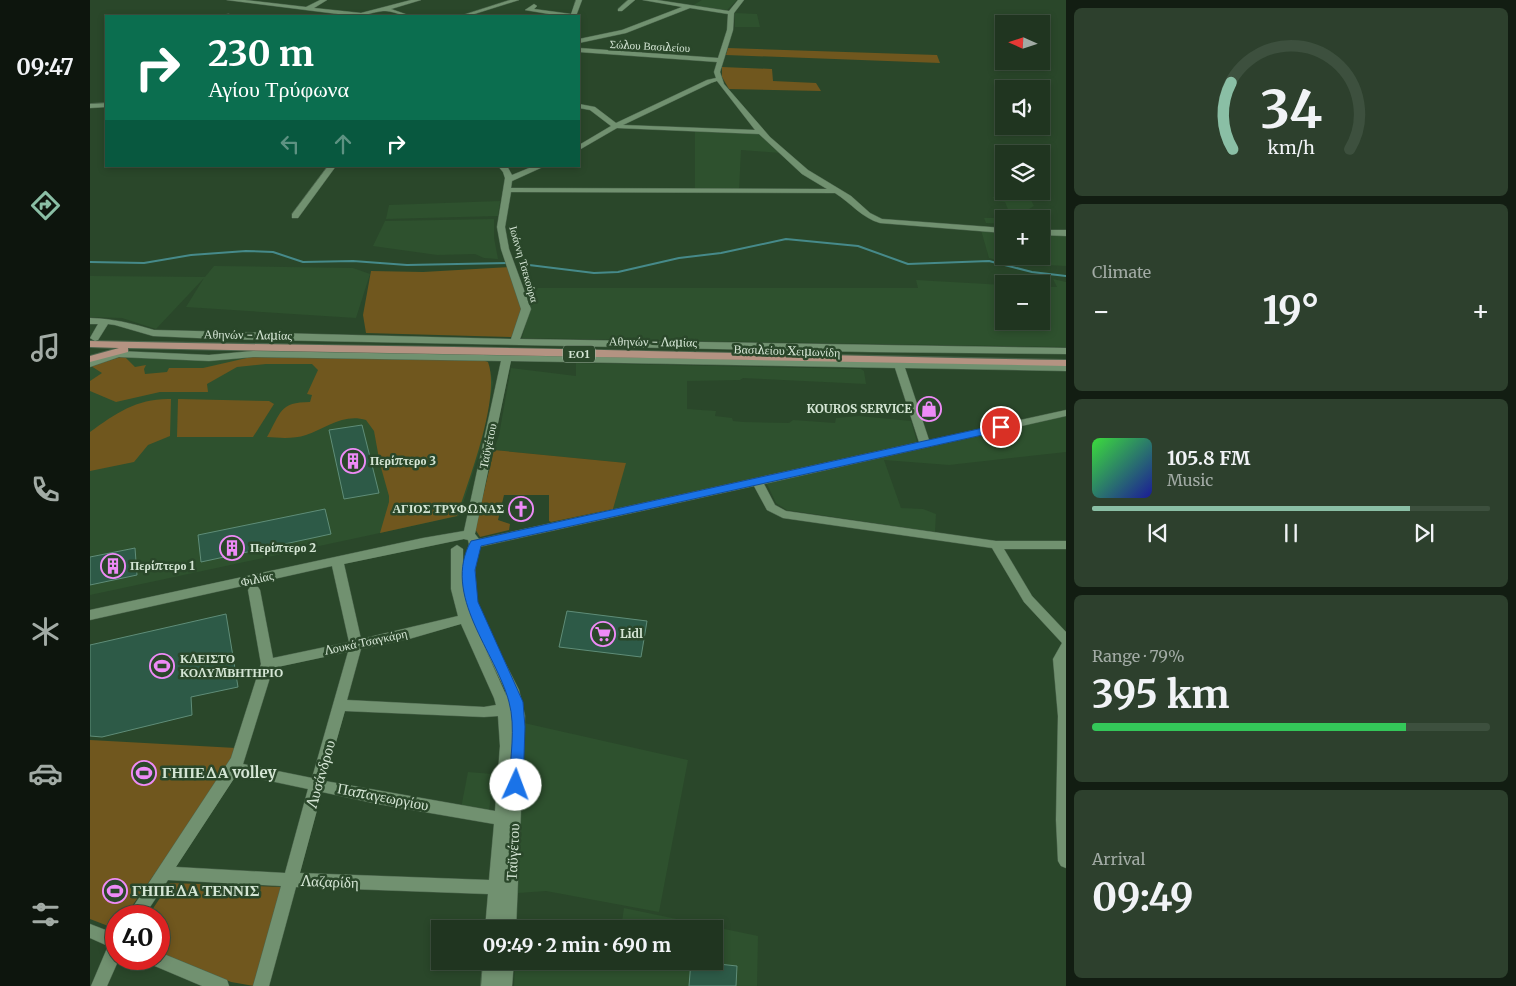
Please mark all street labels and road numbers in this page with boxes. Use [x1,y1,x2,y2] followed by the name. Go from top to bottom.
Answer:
[609,37,691,55] street label: Σώλου Βασιλείου
[506,224,542,304] street label: Ιωάννη Τσεκούρα
[204,326,292,343] street label: Αθηνών - Λαμίας
[609,333,697,350] street label: Αθηνών - Λαμίας
[733,341,841,360] street label: Βασιλείου Χειμωνίδη
[563,346,595,362] road number: ΕΟ1
[475,422,500,470] street label: Ταϋγέτου
[239,567,275,590] street label: Φιλίας
[322,625,409,658] street label: Λουκά Τσαγκάρη
[302,738,339,811] street label: Λυσάνδρου
[336,778,430,815] street label: Παπαγεωργίου
[502,823,523,881] street label: Ταϋγέτου
[300,871,359,892] street label: Λαζαρίδη

